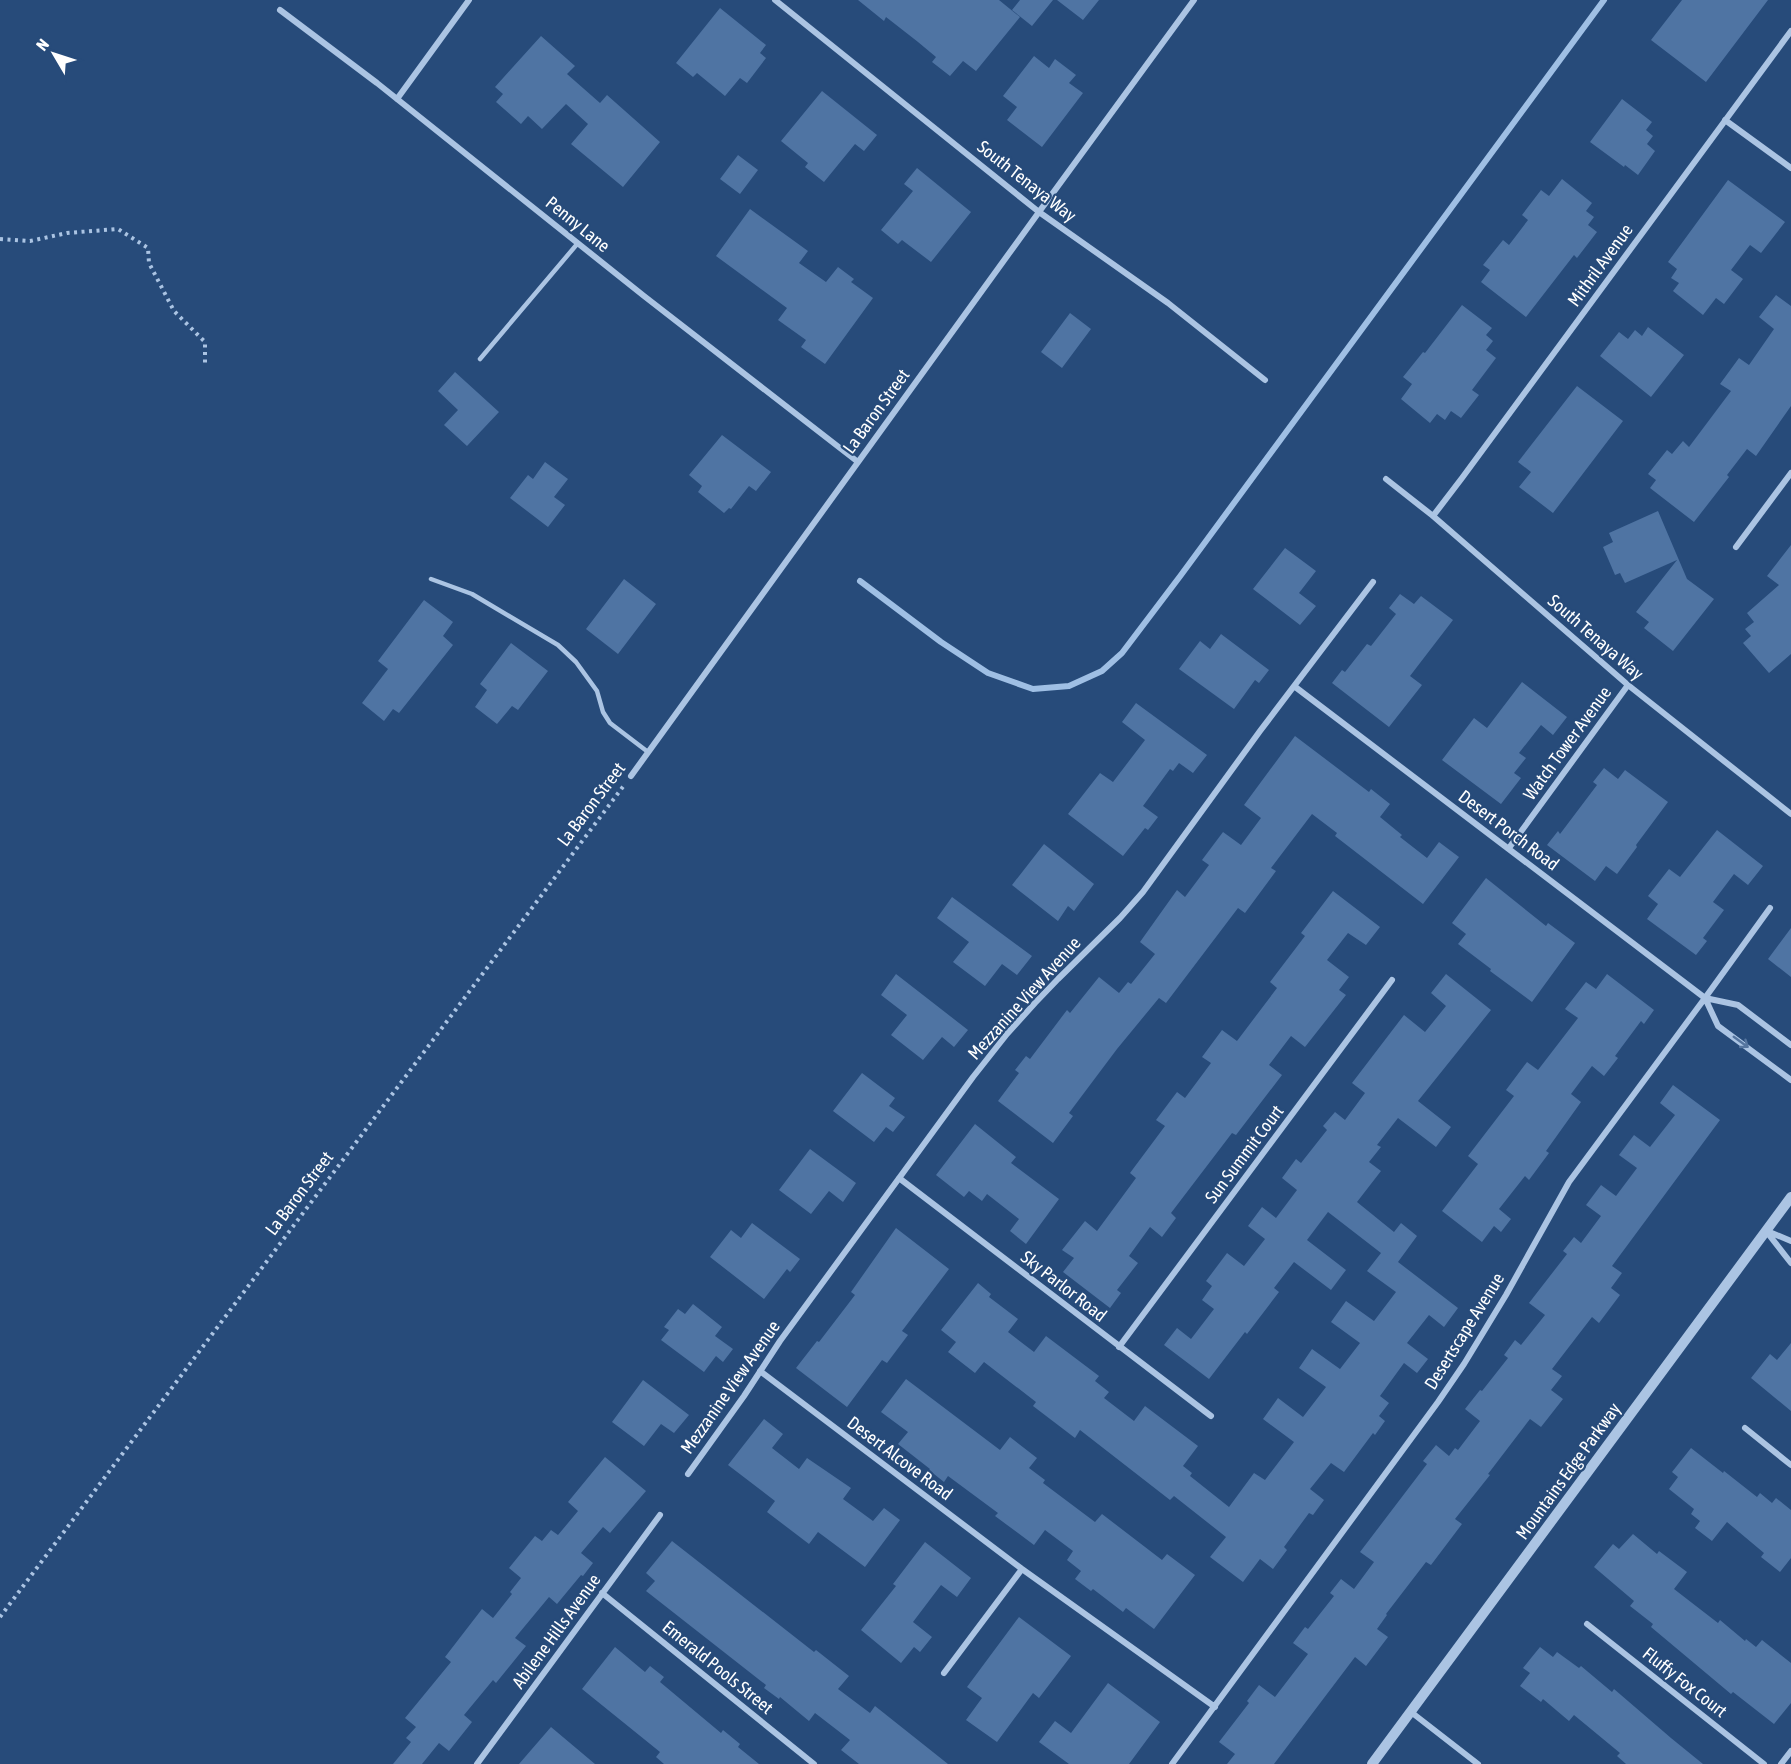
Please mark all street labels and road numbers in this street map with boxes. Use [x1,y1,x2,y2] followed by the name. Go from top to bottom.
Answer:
[973,136,1081,226] street label: South Tenaya Way
[542,192,614,256] street label: Penny Lane
[1563,220,1637,310] street label: Mithril Avenue
[838,365,914,457] street label: La Baron Street
[1544,590,1648,684] street label: South Tenaya Way
[1519,682,1615,804] street label: Watch Tower Avenue
[553,758,629,850] street label: La Baron Street
[1455,785,1563,875] street label: Desert Porch Road
[963,932,1085,1064] street label: Mezzanine View Avenue
[1200,1101,1288,1207] street label: Sun Summit Court
[261,1147,337,1239] street label: La Baron Street
[1017,1246,1111,1326] street label: Sky Parlor Road
[1420,1269,1508,1393] street label: Desertscape Avenue
[676,1316,784,1458] street label: Mezzanine View Avenue
[1511,1399,1625,1543] street label: Mountains Edge Parkway
[843,1412,957,1504] street label: Desert Alcove Road
[507,1570,605,1692] street label: Abilene Hills Avenue
[658,1616,778,1718] street label: Emerald Pools Street
[1639,1643,1731,1721] street label: Fluffy Fox Court

